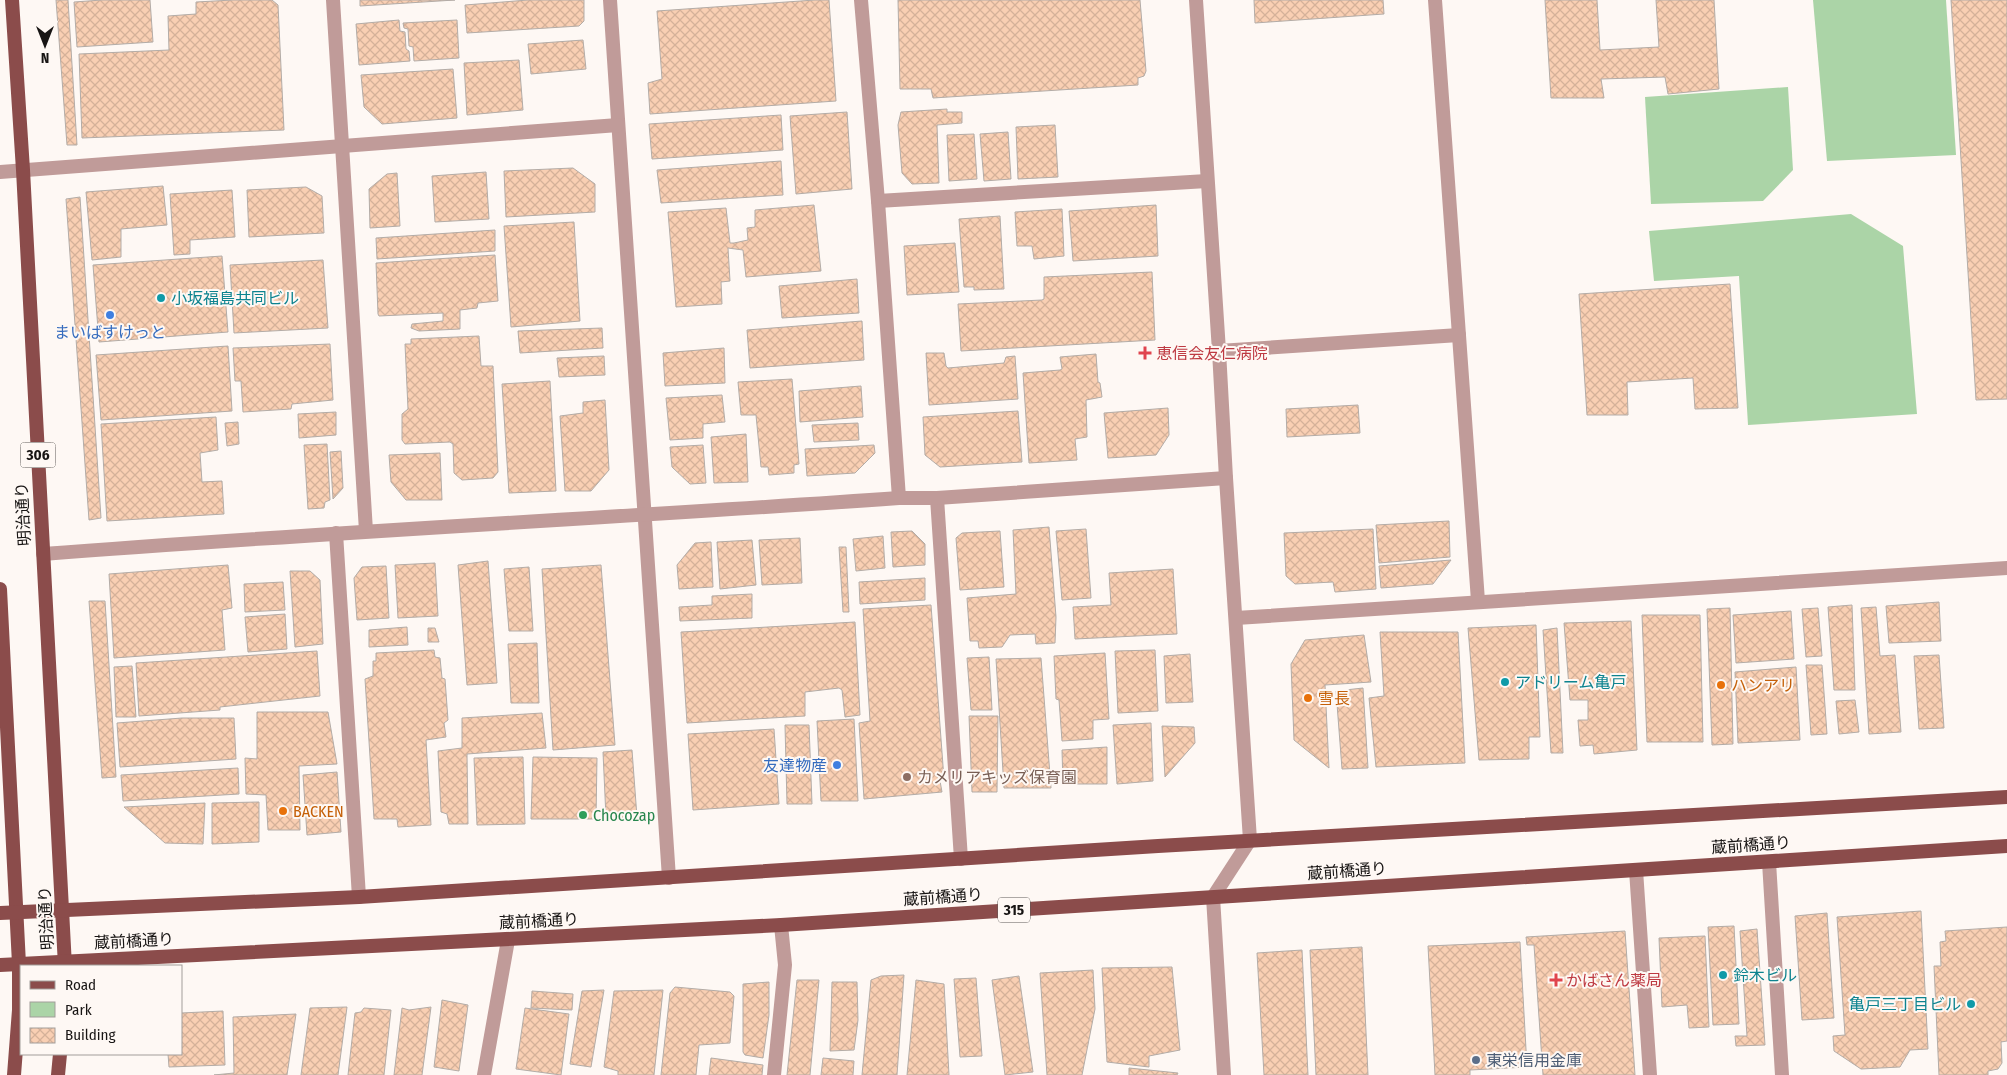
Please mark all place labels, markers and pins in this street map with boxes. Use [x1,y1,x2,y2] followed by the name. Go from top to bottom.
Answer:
[171,289,299,308] place label: 小坂福島共同ビル
[155,292,167,304] marker: 小坂福島共同ビル
[104,309,116,321] marker: まいばすけっと
[54,323,166,342] place label: まいばすけっと
[1156,344,1268,363] place label: 恵信会友仁病院
[1138,346,1152,360] marker: 恵信会友仁病院
[1515,673,1627,692] place label: アドリーム亀戸
[1499,676,1511,688] marker: アドリーム亀戸
[1731,676,1795,695] place label: ハンアリ
[1715,679,1727,691] marker: ハンアリ
[1318,689,1350,708] place label: 雪長
[1302,692,1314,704] marker: 雪長
[763,756,827,775] place label: 友達物産
[831,759,843,771] marker: 友達物産
[917,768,1077,787] place label: カメリアキッズ保育園
[901,771,913,783] marker: カメリアキッズ保育園
[293,802,344,821] place label: BACKEN
[277,805,289,817] marker: BACKEN
[593,806,655,825] place label: Chocozap
[577,809,589,821] marker: Chocozap
[1733,966,1797,985] place label: 鈴木ビル
[1717,969,1729,981] marker: 鈴木ビル
[1566,971,1662,990] place label: かばさん薬局
[1550,974,1562,986] marker: かばさん薬局
[1849,995,1961,1014] place label: 亀戸三丁目ビル
[1965,998,1977,1010] marker: 亀戸三丁目ビル
[1486,1051,1582,1070] place label: 東栄信用金庫
[1470,1054,1482,1066] marker: 東栄信用金庫

